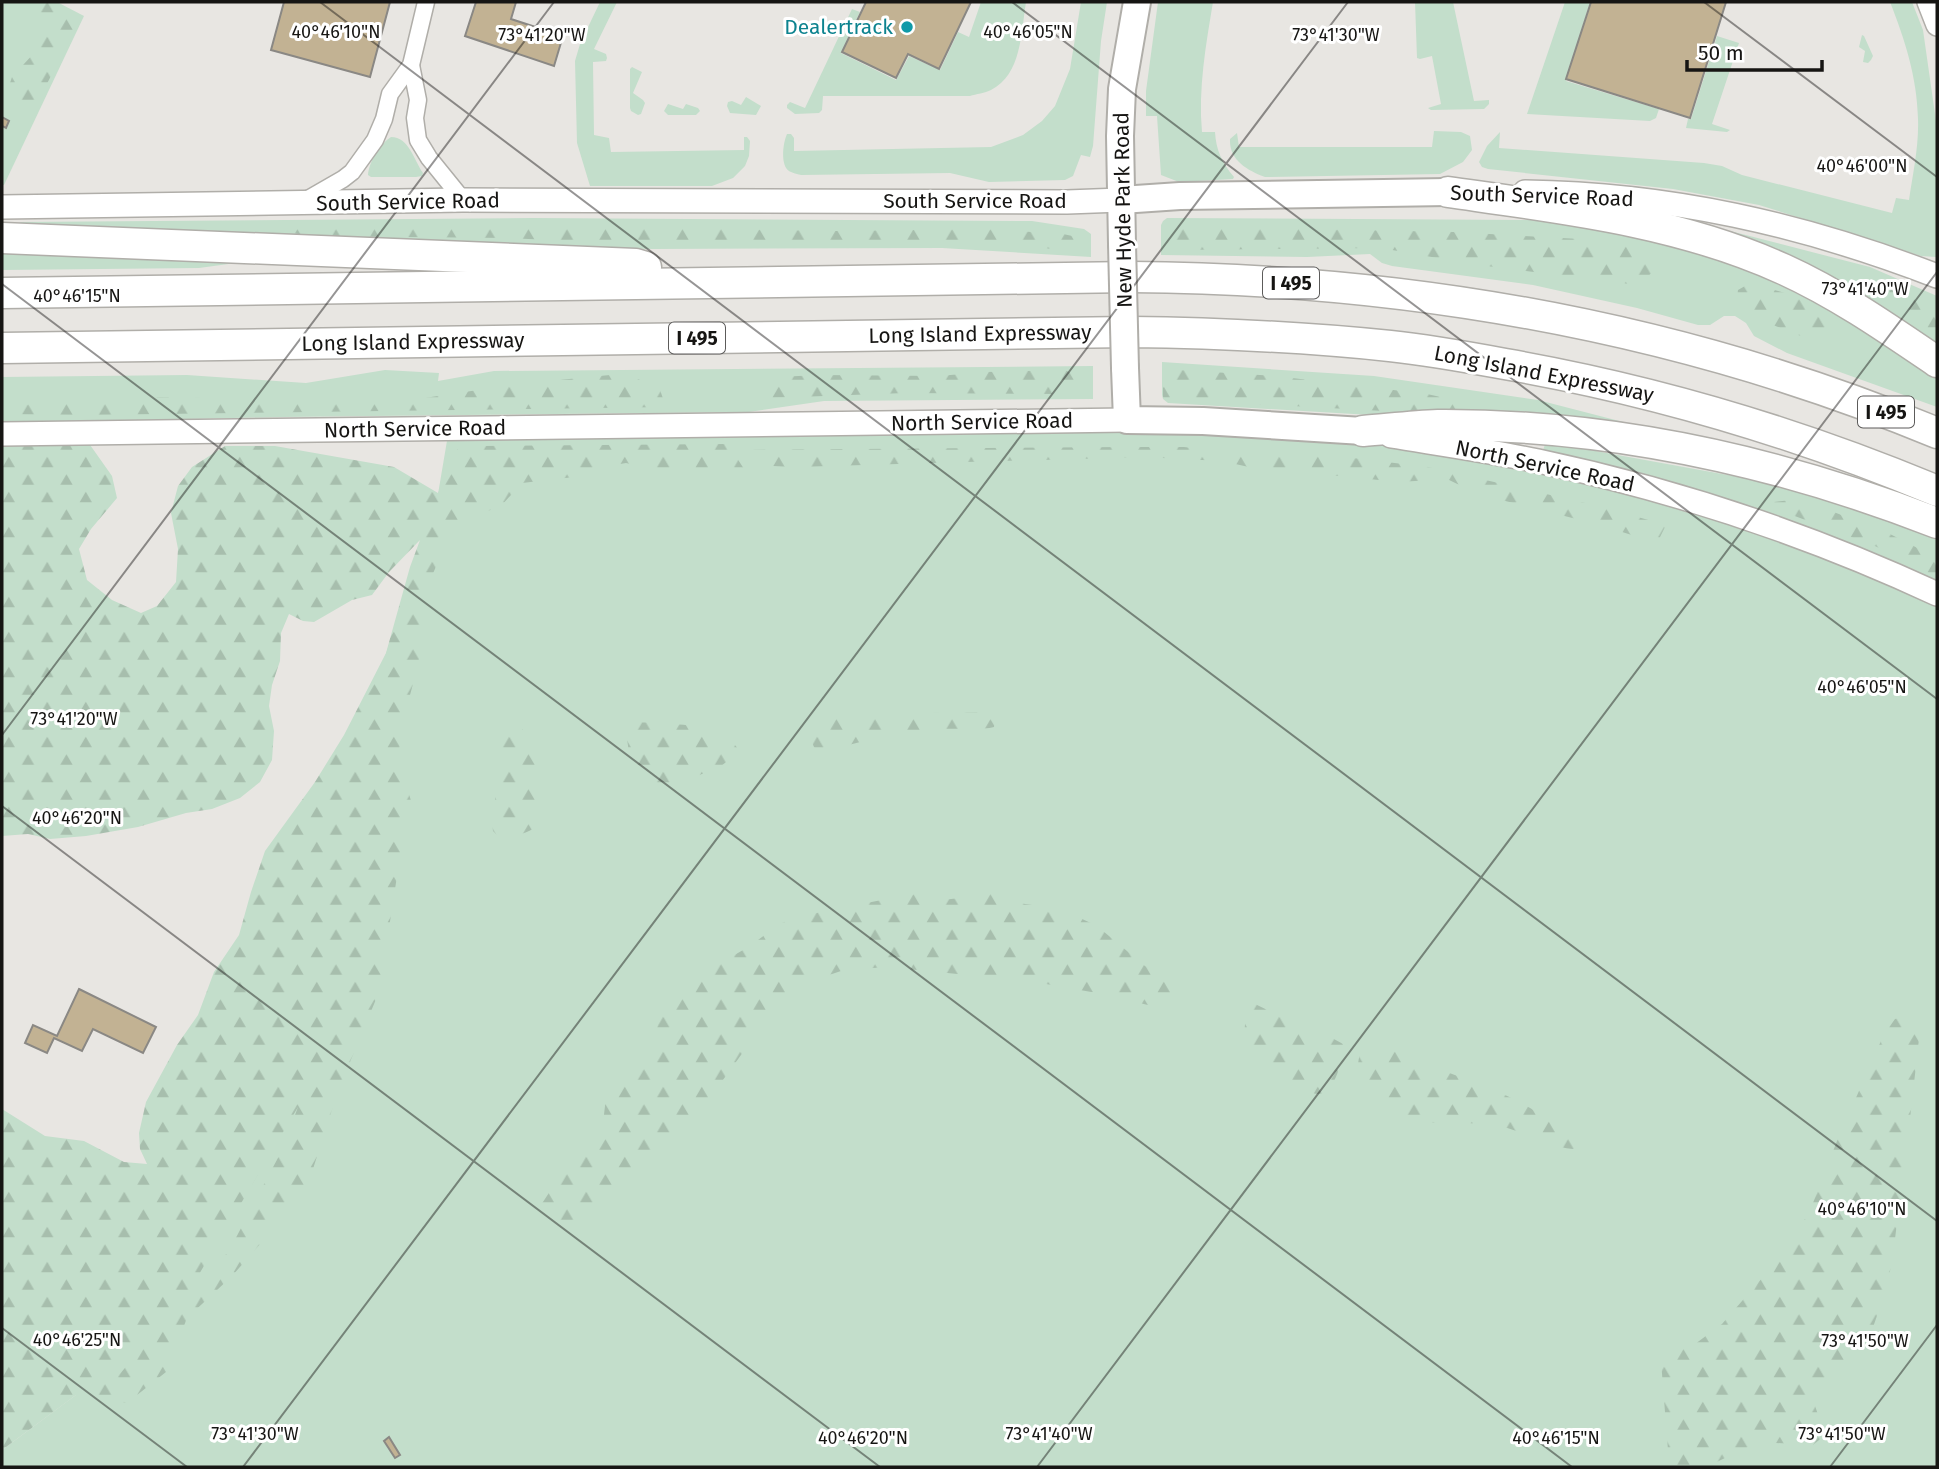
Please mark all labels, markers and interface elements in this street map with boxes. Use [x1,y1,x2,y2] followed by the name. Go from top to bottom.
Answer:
[784,14,893,40] place label: Dealertrack
[899,19,915,35] marker: Dealertrack
[292,21,380,43] text: 40°46'10"N
[983,21,1073,43] text: 40°46'05"N
[498,24,586,46] text: 73°41'20"W
[1292,24,1380,46] text: 73°41'30"W
[1687,28,1822,72] scale bar
[1698,40,1744,66] text: 50 m
[1108,112,1138,308] street label: New Hyde Park Road
[1817,155,1908,177] text: 40°46'00"N
[1450,180,1634,212] street label: South Service Road
[316,187,500,217] street label: South Service Road
[883,188,1067,214] street label: South Service Road
[1263,268,1319,298] road number: I 495
[1821,278,1909,300] text: 73°41'40"W
[33,285,121,307] text: 40°46'15"N
[868,319,1092,349] street label: Long Island Expressway
[669,322,725,354] road number: I 495
[301,327,525,357] street label: Long Island Expressway
[1432,340,1657,408] street label: Long Island Expressway
[1858,396,1914,428] road number: I 495
[891,407,1073,437] street label: North Service Road
[324,414,506,444] street label: North Service Road
[1453,434,1637,498] street label: North Service Road
[1817,676,1907,698] text: 40°46'05"N
[30,708,118,730] text: 73°41'20"W
[32,807,122,829] text: 40°46'20"N
[1818,1198,1906,1220] text: 40°46'10"N
[33,1329,121,1351] text: 40°46'25"N
[1821,1330,1909,1352] text: 73°41'50"W
[211,1423,299,1445] text: 73°41'30"W
[1005,1423,1093,1445] text: 73°41'40"W
[1798,1423,1886,1445] text: 73°41'50"W
[818,1427,908,1449] text: 40°46'20"N
[1512,1427,1600,1449] text: 40°46'15"N

